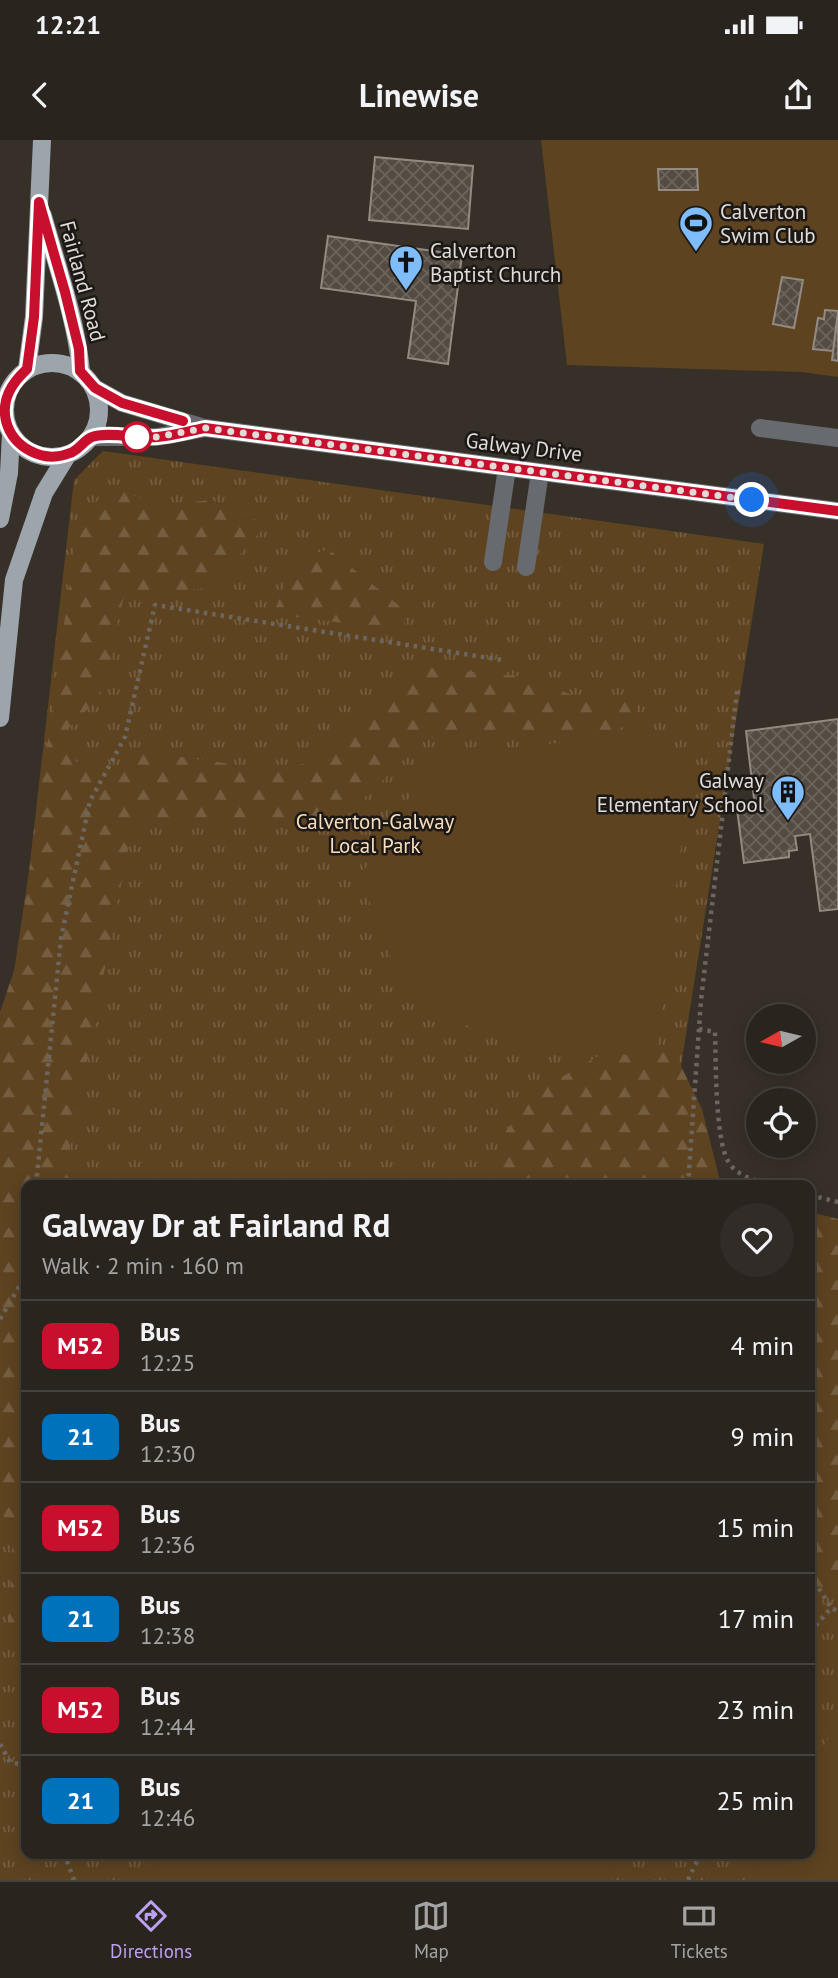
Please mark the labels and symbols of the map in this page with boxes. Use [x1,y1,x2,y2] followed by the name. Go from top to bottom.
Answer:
[720,198,816,249] place label: Calverton Swim Club
[677,204,715,253] sports icon: Calverton Swim Club
[54,218,112,344] street label: Fairland Road
[430,237,561,288] place label: Calverton Baptist Church
[387,243,425,292] church icon: Calverton Baptist Church
[122,422,152,452] unlabelled marker
[464,426,584,468] street label: Galway Drive
[734,482,769,517] your location
[597,767,764,818] place label: Galway Elementary School
[769,773,807,822] building icon: Galway Elementary School
[296,808,455,859] park label: Calverton-Galway Local Park
[746,1004,816,1074] north arrow

